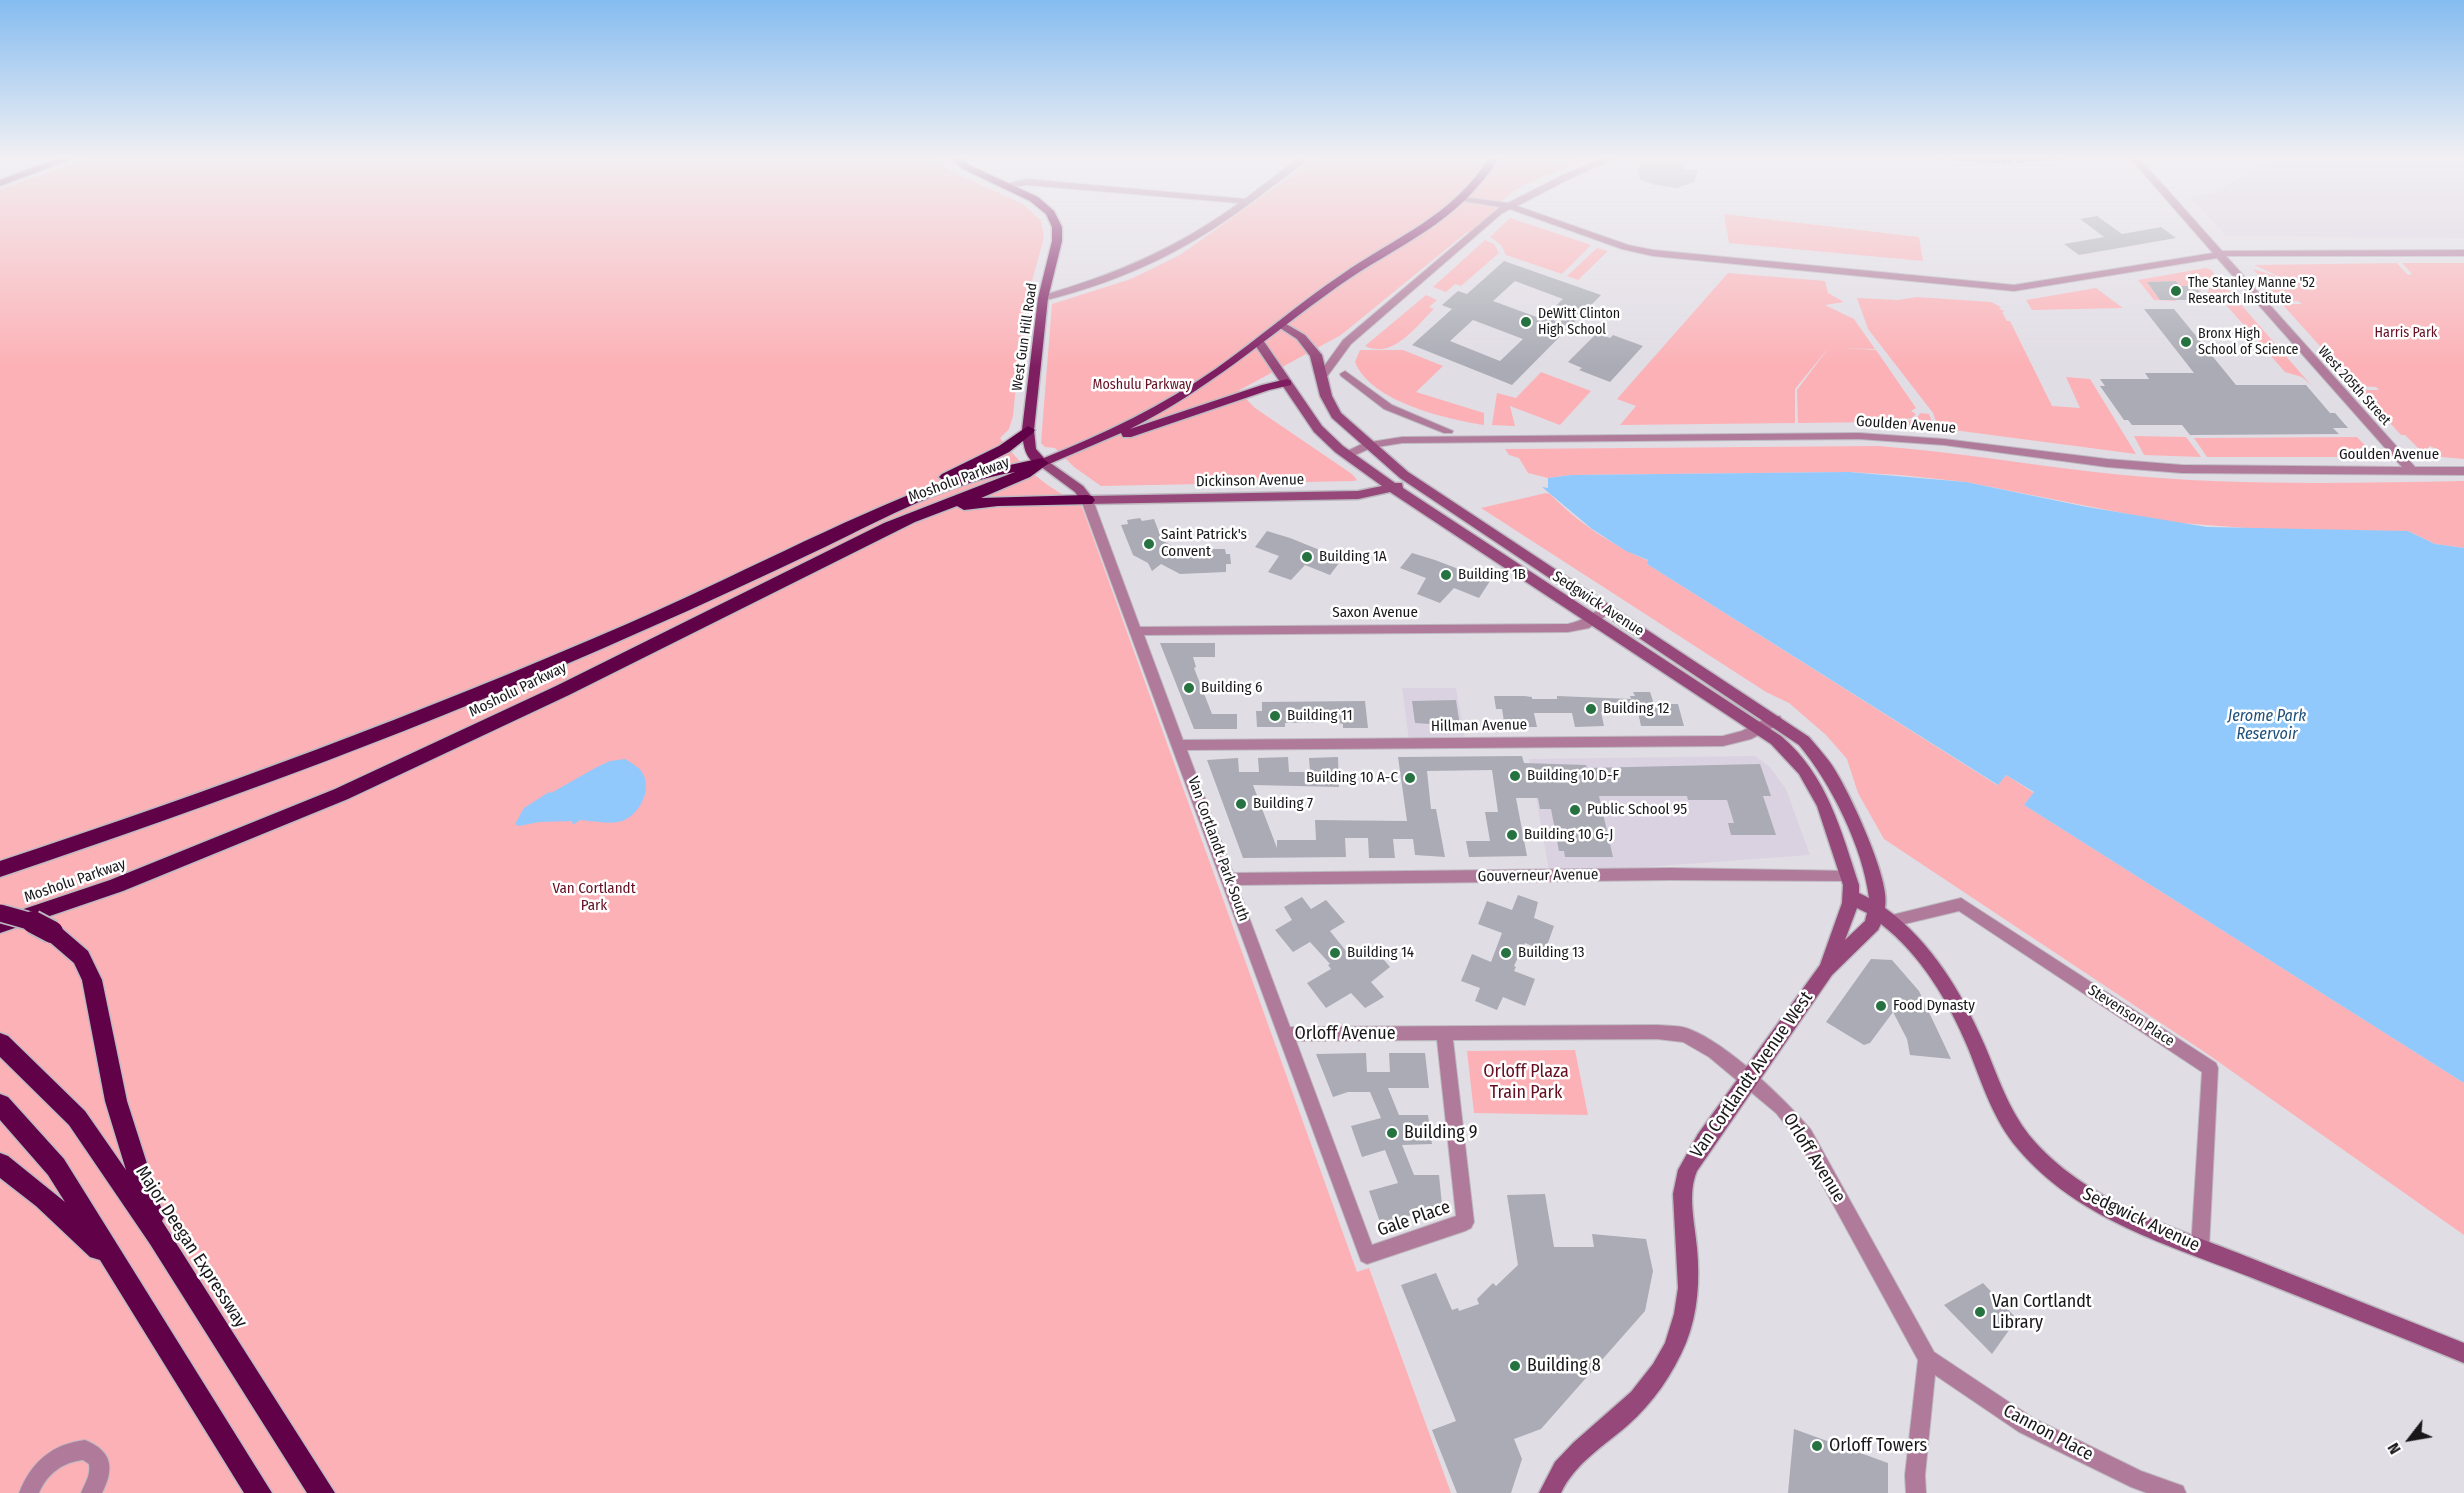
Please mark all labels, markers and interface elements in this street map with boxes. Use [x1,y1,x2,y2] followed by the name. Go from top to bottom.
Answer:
[2188,275,2315,308] place label: The Stanley Manne '52 Research Institute
[1009,282,1041,392] street label: West Gun Hill Road
[2169,284,2183,298] marker: The Stanley Manne '52 Research Institute
[1538,306,1620,338] place label: DeWitt Clinton High School
[1519,315,1533,329] marker: DeWitt Clinton High School
[2375,325,2437,341] park label: Harris Park
[2198,326,2298,358] place label: Bronx High School of Science
[2179,335,2193,349] marker: Bronx High School of Science
[2314,343,2394,429] street label: West 205th Street
[1092,377,1192,393] park label: Moshulu Parkway
[1855,413,1957,437] street label: Goulden Avenue
[2339,446,2439,464] street label: Goulden Avenue
[906,453,1012,507] street label: Mosholu Parkway
[1196,471,1304,491] street label: Dickinson Avenue
[1161,526,1247,561] place label: Saint Patrick's Convent
[1142,537,1156,551] marker: Saint Patrick's Convent
[1319,548,1387,566] place label: Building 1A
[1300,550,1314,564] marker: Building 1A
[1458,566,1526,584] place label: Building 1B
[1439,568,1453,582] marker: Building 1B
[1549,568,1647,640] street label: Sedgwick Avenue
[1332,604,1418,622] street label: Saxon Avenue
[466,659,570,721] street label: Mosholu Parkway
[1201,679,1262,697] place label: Building 6
[1182,681,1196,695] marker: Building 6
[1603,700,1669,718] place label: Building 12
[1584,702,1598,716] marker: Building 12
[1287,707,1353,725] place label: Building 11
[2228,707,2306,745] water label: Jerome Park Reservoir
[1268,709,1282,723] marker: Building 11
[1431,716,1527,736] street label: Hillman Avenue
[1527,767,1619,785] place label: Building 10 D-F
[1306,769,1398,787] place label: Building 10 A-C
[1508,769,1522,783] marker: Building 10 D-F
[1403,771,1417,785] marker: Building 10 A-C
[1183,774,1253,924] street label: Van Cortlandt Park South
[1253,795,1313,813] place label: Building 7
[1234,797,1248,811] marker: Building 7
[1587,801,1687,819] place label: Public School 95
[1568,803,1582,817] marker: Public School 95
[1524,826,1613,844] place label: Building 10 G-J
[1505,828,1519,842] marker: Building 10 G-J
[22,855,128,907] street label: Mosholu Parkway
[1478,866,1598,886] street label: Gouverneur Avenue
[552,880,636,915] park label: Van Cortlandt Park
[1347,944,1414,962] place label: Building 14
[1518,944,1585,962] place label: Building 13
[1328,946,1342,960] marker: Building 14
[1499,946,1513,960] marker: Building 13
[2084,981,2178,1051] street label: Stevenson Place
[1686,988,1818,1162] street label: Van Cortlandt Avenue West
[1893,997,1975,1015] place label: Food Dynasty
[1874,999,1888,1013] marker: Food Dynasty
[1294,1023,1396,1045] street label: Orloff Avenue
[1483,1061,1569,1104] park label: Orloff Plaza Train Park
[1778,1109,1850,1207] street label: Orloff Avenue
[1404,1122,1478,1144] place label: Building 9
[1385,1126,1399,1140] marker: Building 9
[131,1162,251,1332] street label: Major Deegan Expressway
[2079,1183,2203,1257] street label: Sedgwick Avenue
[1375,1196,1453,1242] street label: Gale Place
[1992,1291,2092,1334] place label: Van Cortlandt Library
[1973,1305,1987,1319] marker: Van Cortlandt Library
[1527,1355,1601,1377] place label: Building 8
[1508,1359,1522,1373] marker: Building 8
[1999,1400,2097,1466] street label: Cannon Place
[2380,1409,2440,1469] north arrow
[1829,1435,1927,1457] place label: Orloff Towers
[1810,1439,1824,1453] marker: Orloff Towers
[2384,1440,2405,1458] text: N

